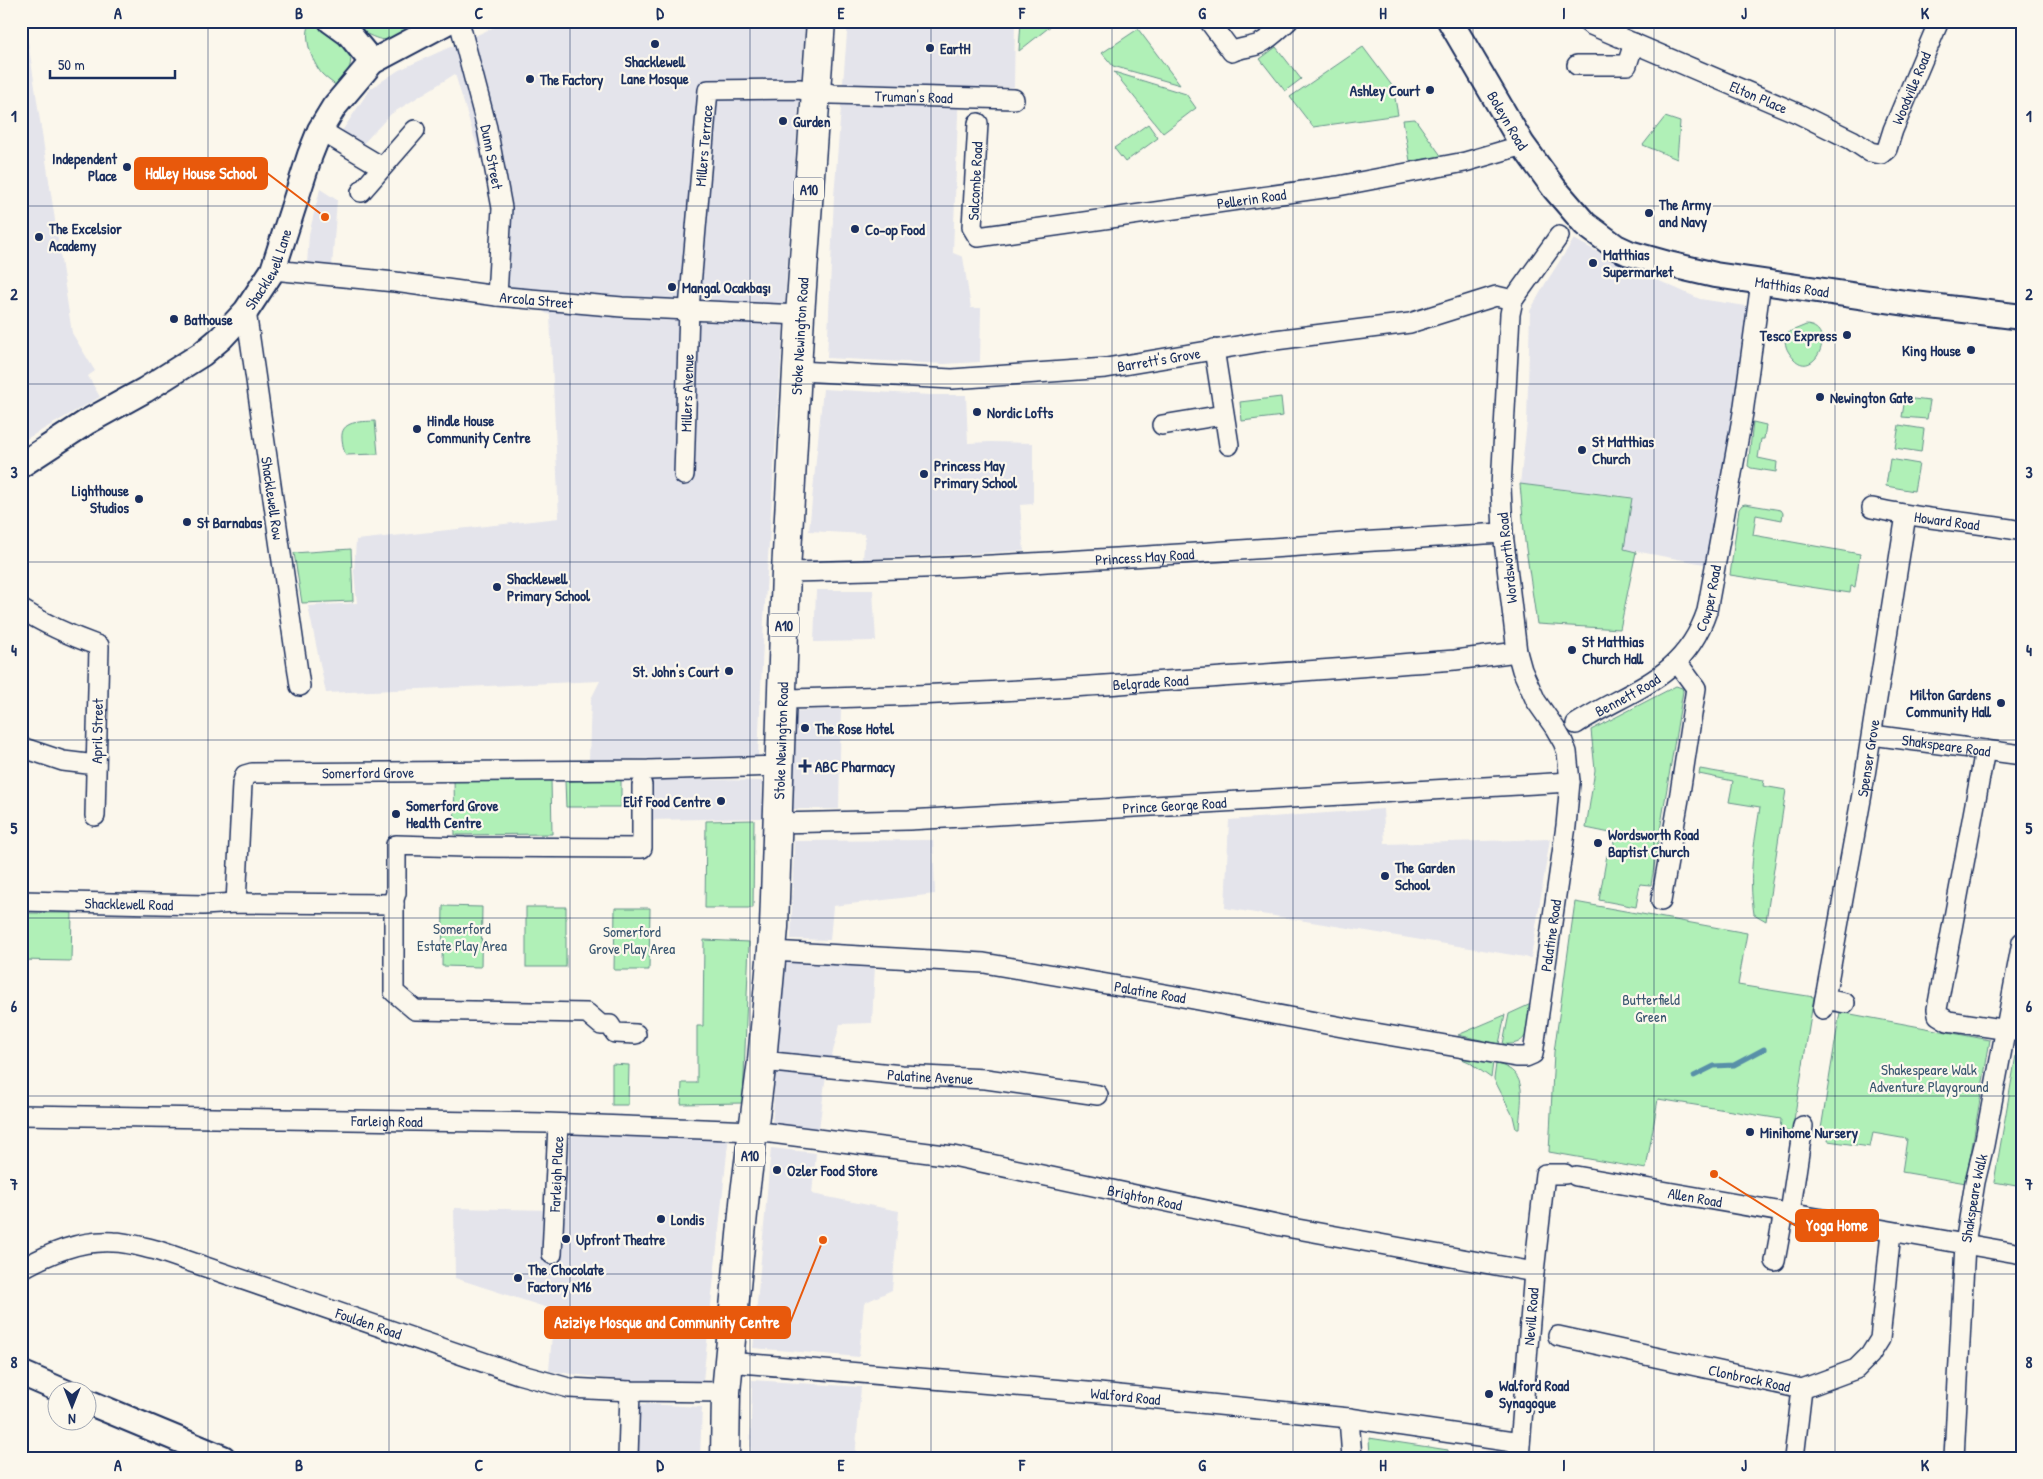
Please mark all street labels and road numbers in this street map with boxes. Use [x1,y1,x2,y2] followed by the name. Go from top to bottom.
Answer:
[1886,48,1936,127] street label: Woodville Road
[1727,75,1791,118] street label: Elton Place
[874,85,953,108] street label: Truman's Road
[1483,87,1533,154] street label: Boleyn Road
[689,104,717,187] street label: Millers Terrace
[476,123,509,192] street label: Dunn Street
[962,141,988,221] street label: Salcombe Road
[794,178,824,200] road number: A10
[1215,183,1288,214] street label: Pellerin Road
[239,226,296,314] street label: Shacklewell Lane
[1754,270,1831,302] street label: Matthias Road
[785,277,813,395] street label: Stoke Newington Road
[499,286,575,313] street label: Arcola Street
[1115,342,1202,376] street label: Barrett's Grove
[675,354,698,432] street label: Millers Avenue
[257,455,289,541] street label: Shacklewell Row
[1913,505,1981,535] street label: Howard Road
[1492,512,1522,604] street label: Wordsworth Road
[1094,543,1195,570] street label: Princess May Road
[1690,563,1726,635] street label: Cowper Road
[769,614,799,636] road number: A10
[1591,668,1664,721] street label: Bennett Road
[1112,669,1189,695] street label: Belgrade Road
[768,681,793,800] street label: Stoke Newington Road
[86,697,108,764] street label: April Street
[1851,718,1884,798] street label: Spenser Grove
[1901,729,1992,761] street label: Shakspeare Road
[322,761,414,783] street label: Somerford Grove
[1122,791,1227,818] street label: Prince George Road
[84,892,174,915] street label: Shacklewell Road
[1535,898,1566,973] street label: Palatine Road
[1113,975,1188,1008] street label: Palatine Road
[886,1063,974,1089] street label: Palatine Avenue
[350,1110,423,1132] street label: Farleigh Road
[543,1136,568,1214] street label: Farleigh Place
[735,1144,765,1166] road number: A10
[1955,1151,1992,1244] street label: Shakspeare Walk
[1106,1179,1184,1215] street label: Brighton Road
[1666,1182,1724,1212] street label: Allen Road
[1518,1287,1543,1346] street label: Nevill Road
[332,1302,405,1344] street label: Foulden Road
[1707,1359,1793,1397] street label: Clonbrock Road
[1090,1382,1162,1410] street label: Walford Road

